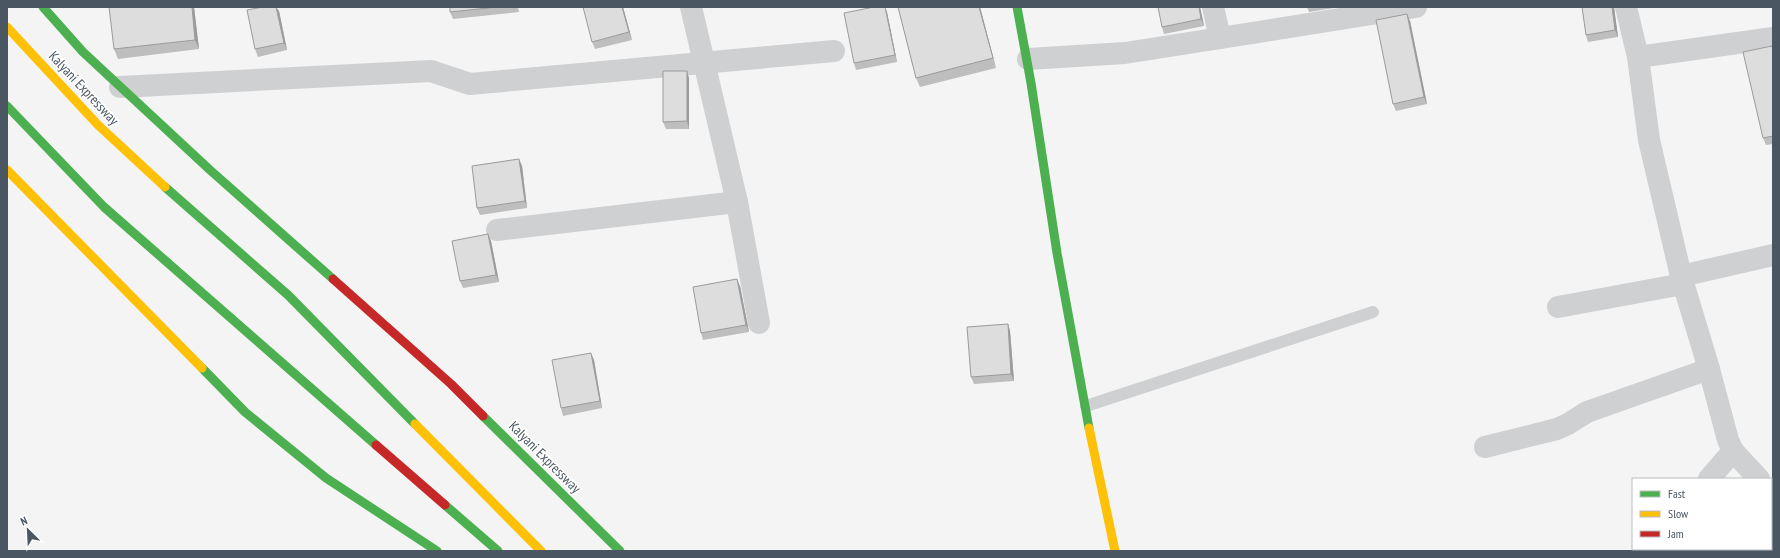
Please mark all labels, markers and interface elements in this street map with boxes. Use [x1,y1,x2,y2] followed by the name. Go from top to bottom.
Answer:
[45,47,123,129] street label: Kalyani Expressway
[505,417,585,497] street label: Kalyani Expressway
[1632,478,1772,550] legend
[1668,486,1686,501] text: Fast
[1668,506,1689,521] text: Slow
[8,510,48,550] north arrow
[18,513,30,528] text: N
[1667,526,1684,541] text: Jam

